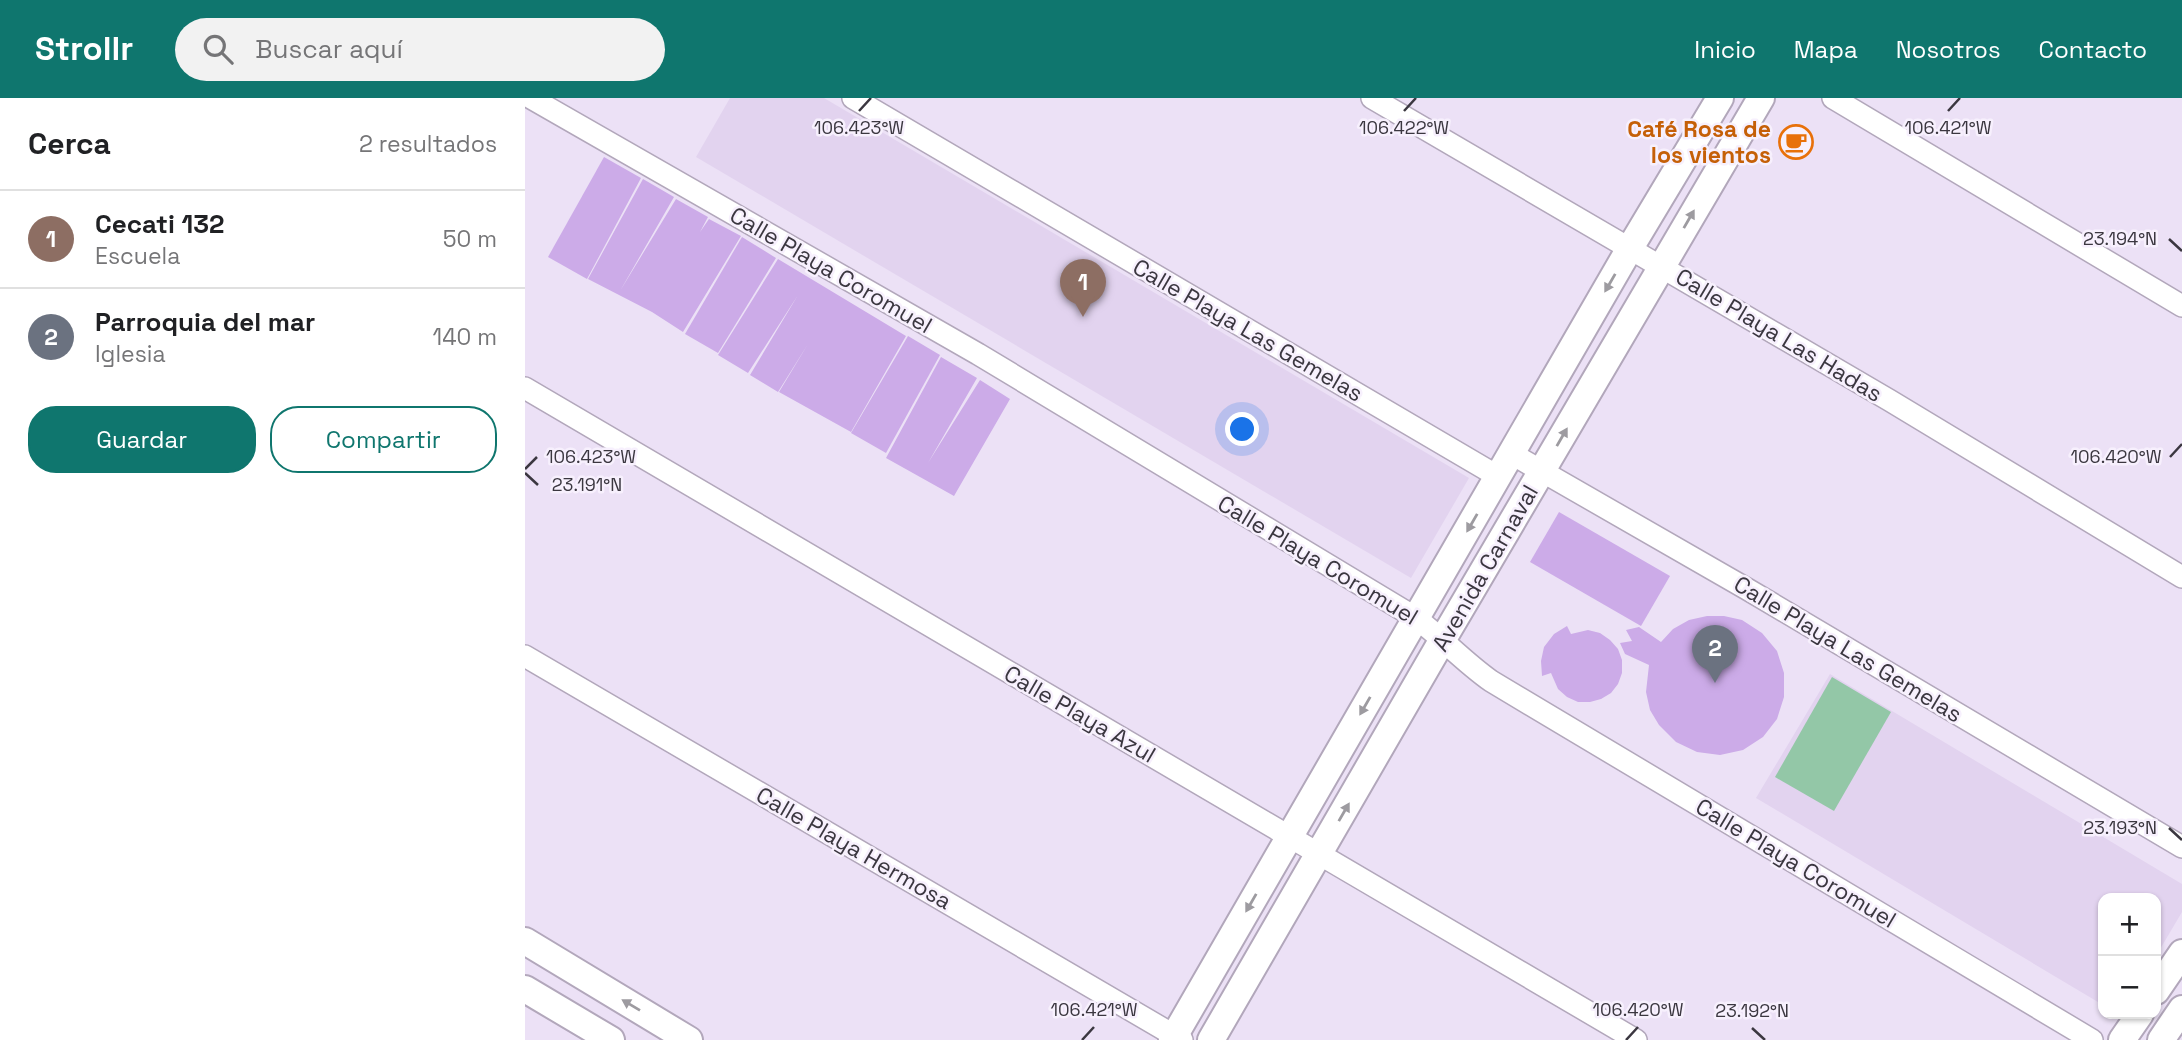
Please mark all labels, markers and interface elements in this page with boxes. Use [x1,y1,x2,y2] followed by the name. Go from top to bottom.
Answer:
[175,18,665,81] search box
[35,28,133,70] text: Strollr
[199,30,237,68] icon: search
[255,32,403,66] text: Buscar aquí
[1694,34,1756,65] text: Inicio
[1794,34,1858,65] text: Mapa
[1896,34,2001,65] text: Nosotros
[2039,34,2147,65] text: Contacto
[1627,114,1771,170] place label: Café Rosa de los vientos
[814,116,904,139] text: 106.423°W
[1359,116,1449,139] text: 106.422°W
[1905,116,1992,139] text: 106.421°W
[1777,123,1815,161] cafe icon: Café Rosa de los vientos
[28,124,111,163] text: Cerca
[359,129,497,159] text: 2 resultados
[724,200,938,340] street label: Calle Playa Coromuel
[95,207,224,241] text: Cecati 132
[1683,210,1695,229] one-way arrow
[46,224,56,254] text: 1
[443,224,497,254] text: 50 m
[2083,227,2157,250] text: 23.194°N
[95,241,180,271] text: Escuela
[1127,252,1369,408] street label: Calle Playa Las Gemelas
[1060,259,1106,317] pin: 1
[1670,261,1888,409] street label: Calle Playa Las Hadas
[1604,274,1616,293] one-way arrow
[95,305,315,339] text: Parroquia del mar
[44,322,58,352] text: 2
[433,322,497,352] text: 140 m
[95,339,166,369] text: Iglesia
[28,406,256,473] button: Guardar
[270,406,497,473] button: Compartir
[1225,412,1259,446] your location
[1556,427,1568,446] one-way arrow
[546,445,636,468] text: 106.423°W
[2071,445,2162,468] text: 106.420°W
[552,473,622,496] text: 23.191°N
[1425,479,1545,657] street label: Avenida Carnaval
[1212,488,1424,632] street label: Calle Playa Coromuel
[1466,513,1478,532] one-way arrow
[1728,569,1968,729] street label: Calle Playa Las Gemelas
[1692,625,1738,683] pin: 2
[999,658,1161,770] street label: Calle Playa Azul
[1359,697,1371,716] one-way arrow
[751,780,957,916] street label: Calle Playa Hermosa
[1690,791,1902,935] street label: Calle Playa Coromuel
[1338,802,1351,821] one-way arrow
[2083,816,2157,839] text: 23.193°N
[2098,893,2161,1019] map controls
[2098,893,2161,956] button: +
[1244,894,1257,913] one-way arrow
[2098,956,2161,1019] button: −
[622,998,641,1011] one-way arrow
[1051,998,1138,1021] text: 106.421°W
[1593,998,1684,1021] text: 106.420°W
[1715,999,1789,1022] text: 23.192°N

